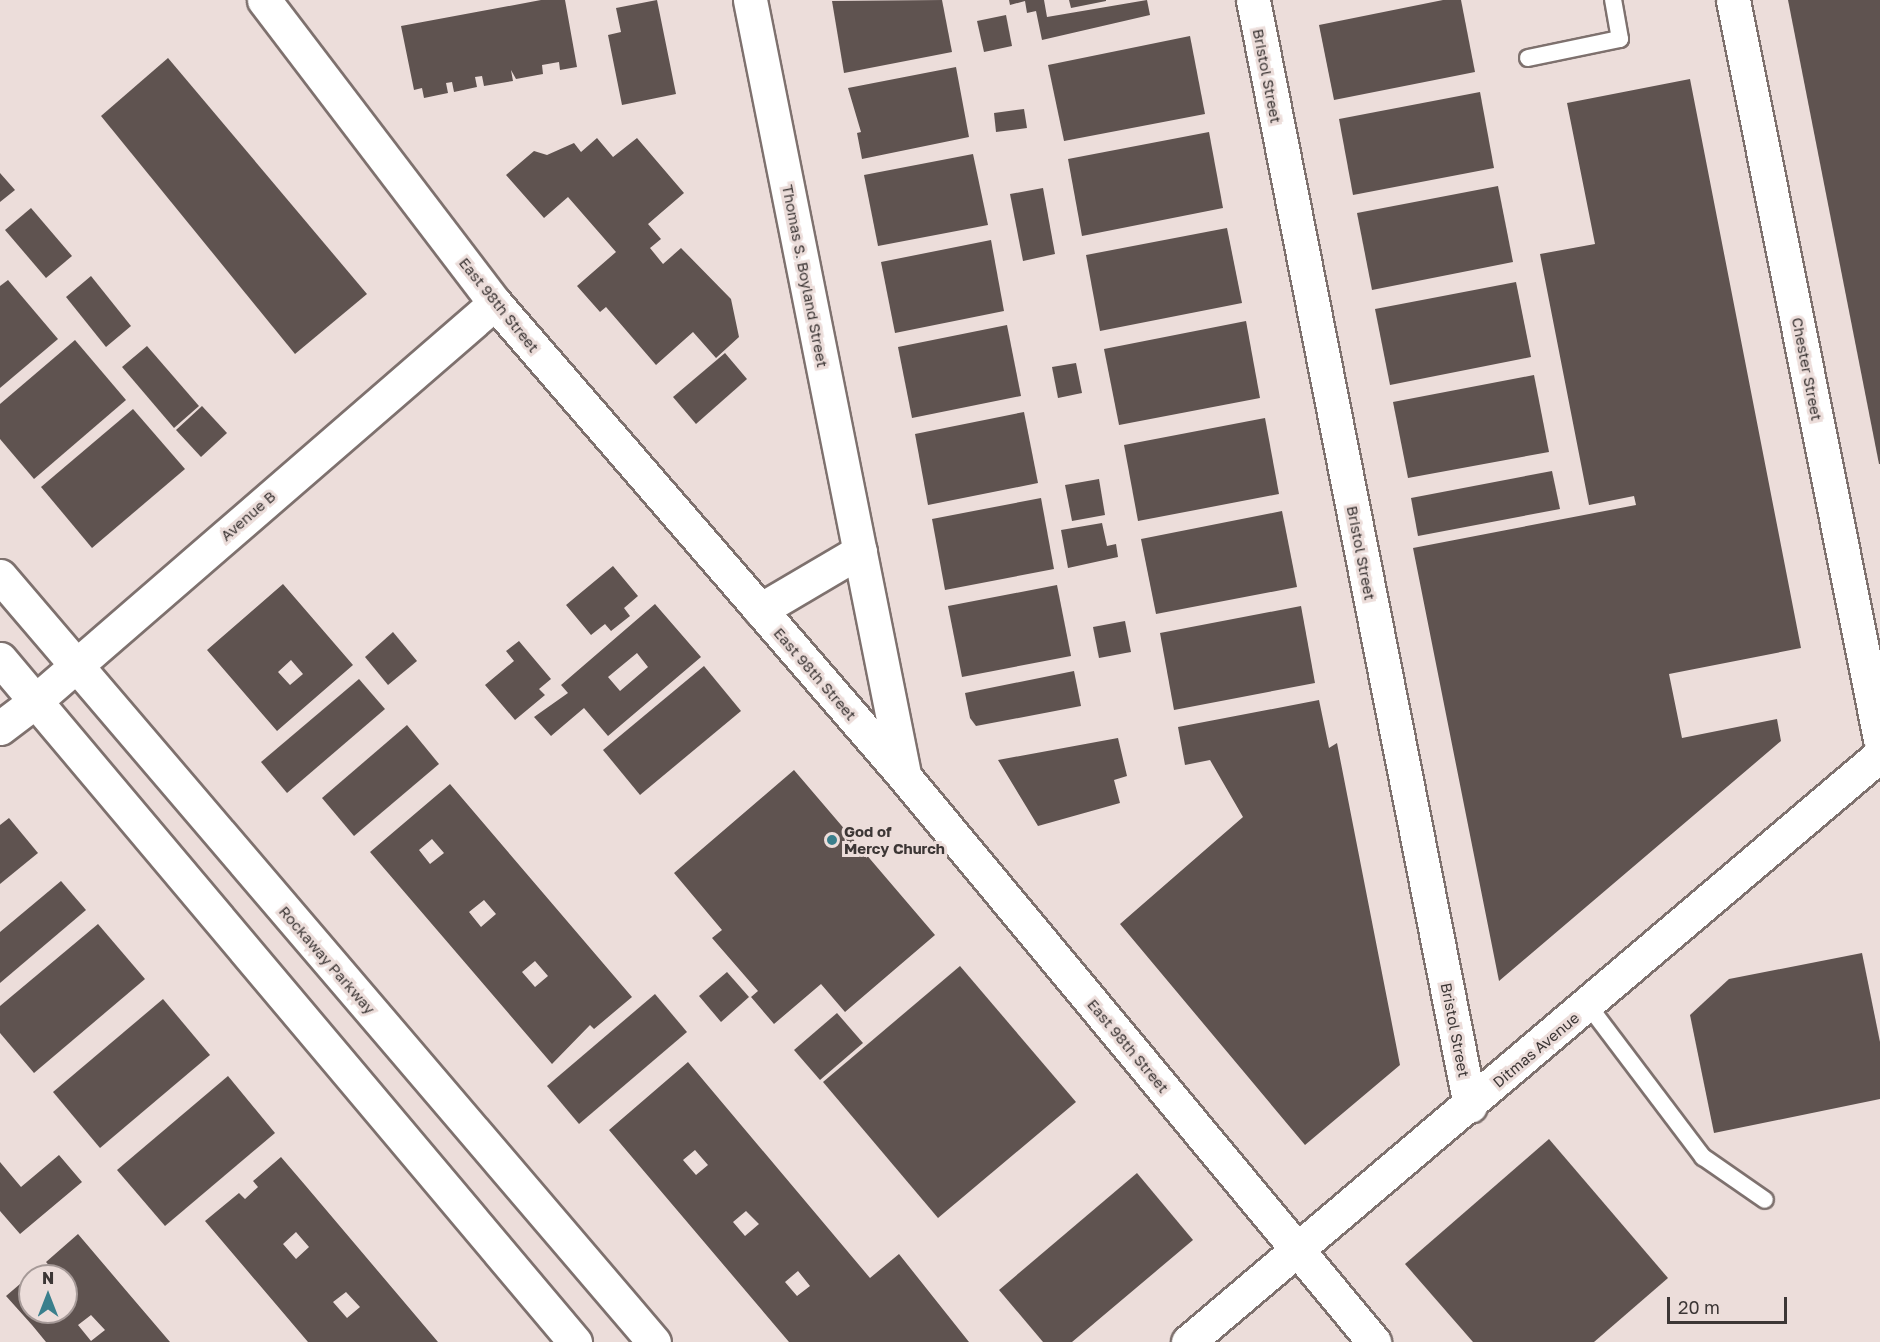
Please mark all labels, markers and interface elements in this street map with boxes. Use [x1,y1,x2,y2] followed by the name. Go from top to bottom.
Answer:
[1249,27,1285,125] street label: Bristol Street
[778,183,832,369] street label: Thomas S. Boyland Street
[455,254,543,356] street label: East 98th Street
[1788,316,1826,422] street label: Chester Street
[217,487,279,545] street label: Avenue B
[1343,504,1379,602] street label: Bristol Street
[770,624,860,724] street label: East 98th Street
[844,822,945,857] place label: God of Mercy Church
[825,833,839,847] marker: God of Mercy Church
[275,902,379,1018] street label: Rockaway Parkway
[1437,981,1473,1079] street label: Bristol Street
[1084,995,1172,1097] street label: East 98th Street
[1489,1009,1583,1091] street label: Ditmas Avenue
[18,1264,78,1324] north arrow
[42,1268,54,1288] text: N
[1670,1285,1790,1323] scale bar
[1678,1296,1720,1318] text: 20 m

